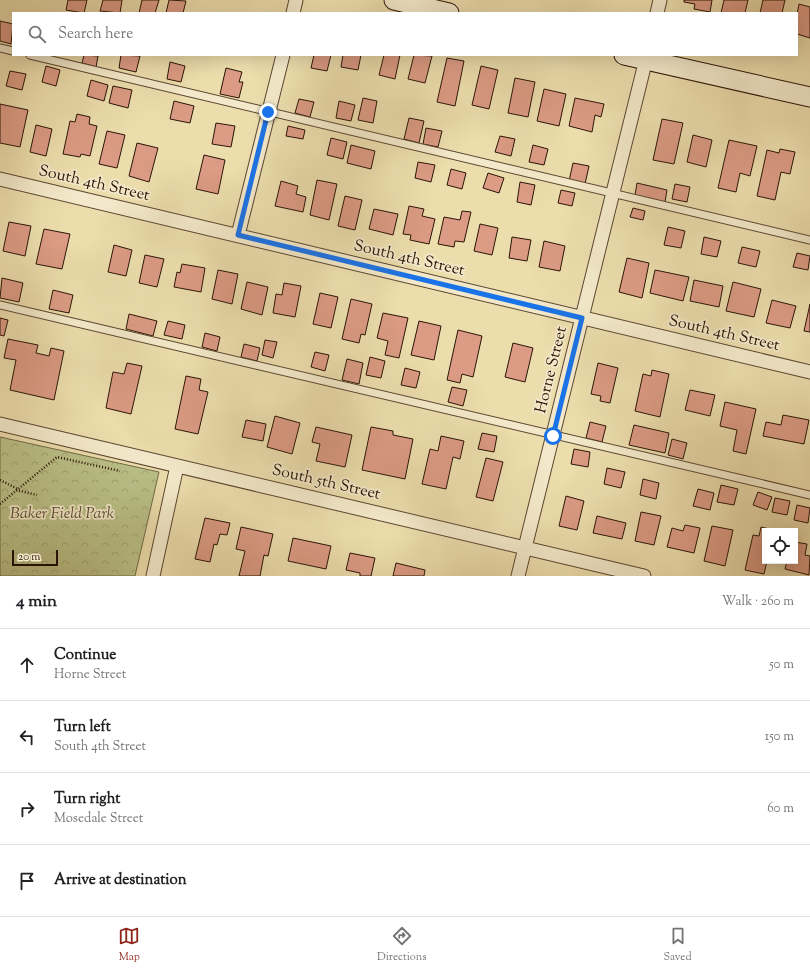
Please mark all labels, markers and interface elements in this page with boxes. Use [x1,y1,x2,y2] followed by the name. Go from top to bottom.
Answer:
[12,12,798,56] search box
[26,23,48,45] icon: search
[58,24,133,45] text: Search here
[259,103,277,121] route end
[36,160,152,208] street label: South 4th Street
[351,235,467,283] street label: South 4th Street
[666,310,782,358] street label: South 4th Street
[530,324,574,416] street label: Horne Street
[544,427,562,445] route start
[269,459,383,507] street label: South 5th Street
[10,503,114,526] park label: Baker Field Park
[762,528,798,564] map controls
[762,528,798,564] button: locate
[12,548,58,567] scale bar
[18,549,40,565] text: 20 m
[16,590,57,614] text: 4 min
[722,593,794,611] text: Walk · 260 m
[54,645,116,666] text: Continue
[16,654,38,676] icon: ahead
[769,656,794,674] text: 50 m
[54,666,126,684] text: Horne Street
[54,717,111,738] text: Turn left
[16,726,38,748] icon: left
[765,728,794,746] text: 150 m
[54,738,146,756] text: South 4th Street
[54,789,120,810] text: Turn right
[16,798,38,820] icon: right
[767,800,794,818] text: 60 m
[54,810,143,828] text: Mosedale Street
[16,870,38,892] icon: arrive
[54,870,187,891] text: Arrive at destination
[118,925,140,965] tab: Map
[377,925,427,965] tab: Directions
[663,925,692,965] tab: Saved

